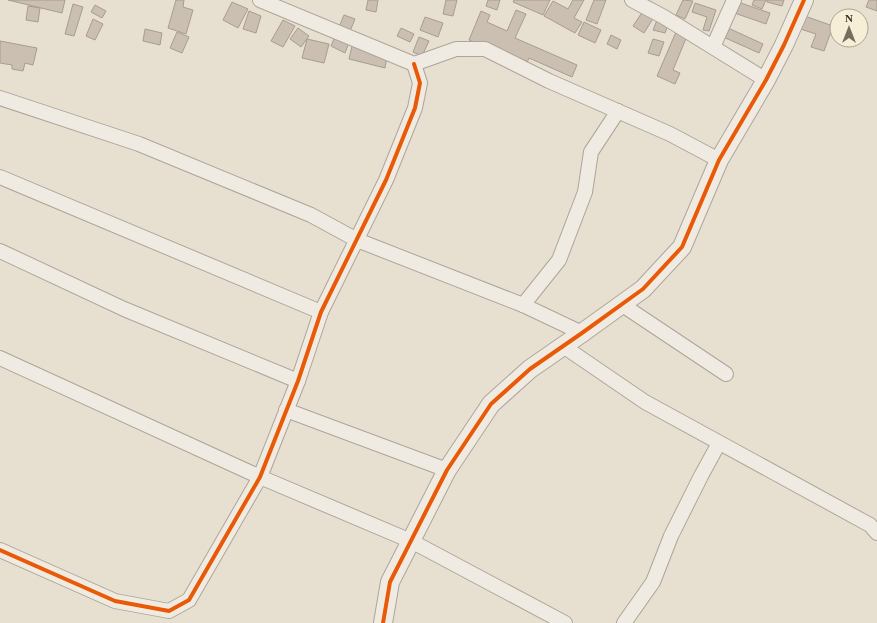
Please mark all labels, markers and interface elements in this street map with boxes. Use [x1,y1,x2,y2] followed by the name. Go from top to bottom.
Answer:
[829,8,869,48] north arrow
[845,12,853,24] text: N

